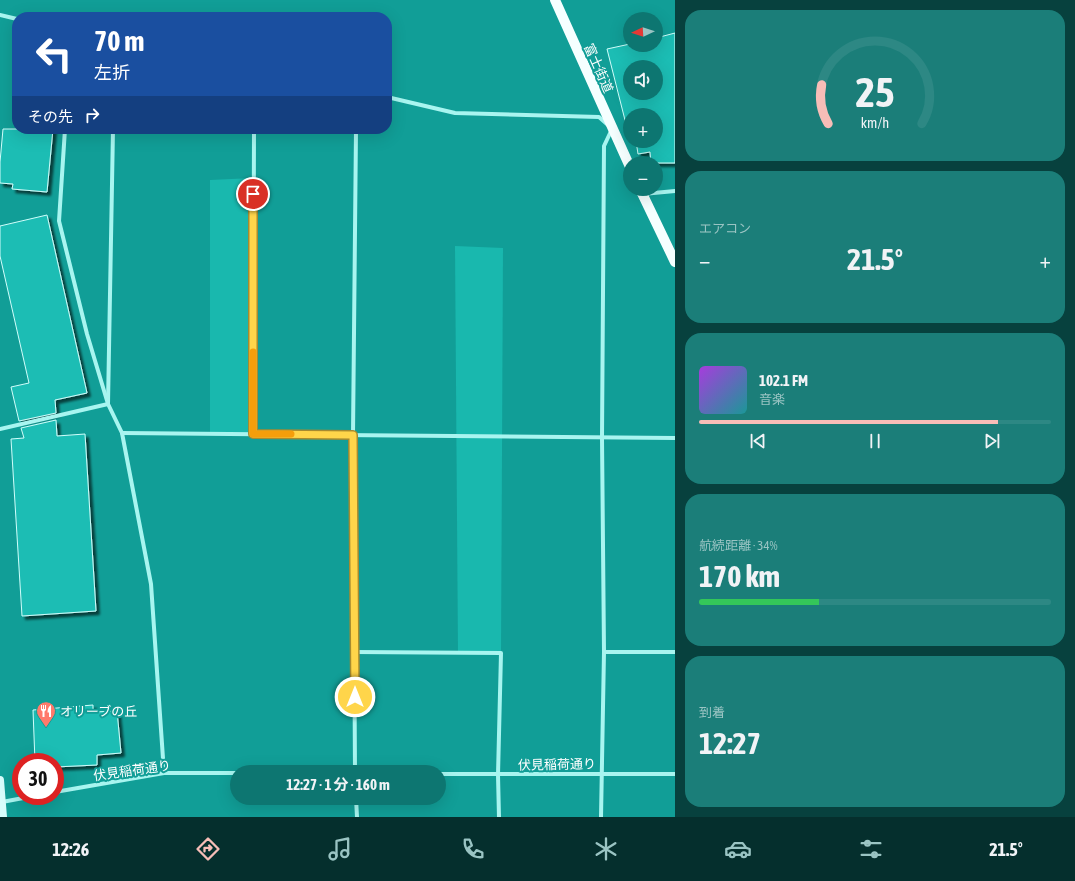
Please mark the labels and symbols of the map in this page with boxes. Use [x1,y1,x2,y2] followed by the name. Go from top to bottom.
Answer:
[623,12,663,52] north arrow
[581,41,616,95] street label: 富士街道
[236,177,270,211] pin
[334,676,376,718] position arrow
[35,700,57,728] restaurant icon: オリーブの丘
[60,704,137,719] place label: オリーブの丘
[12,753,64,805] speed limit sign: 30
[518,756,596,773] street label: 伏見稲荷通り
[92,758,172,783] street label: 伏見稲荷通り

